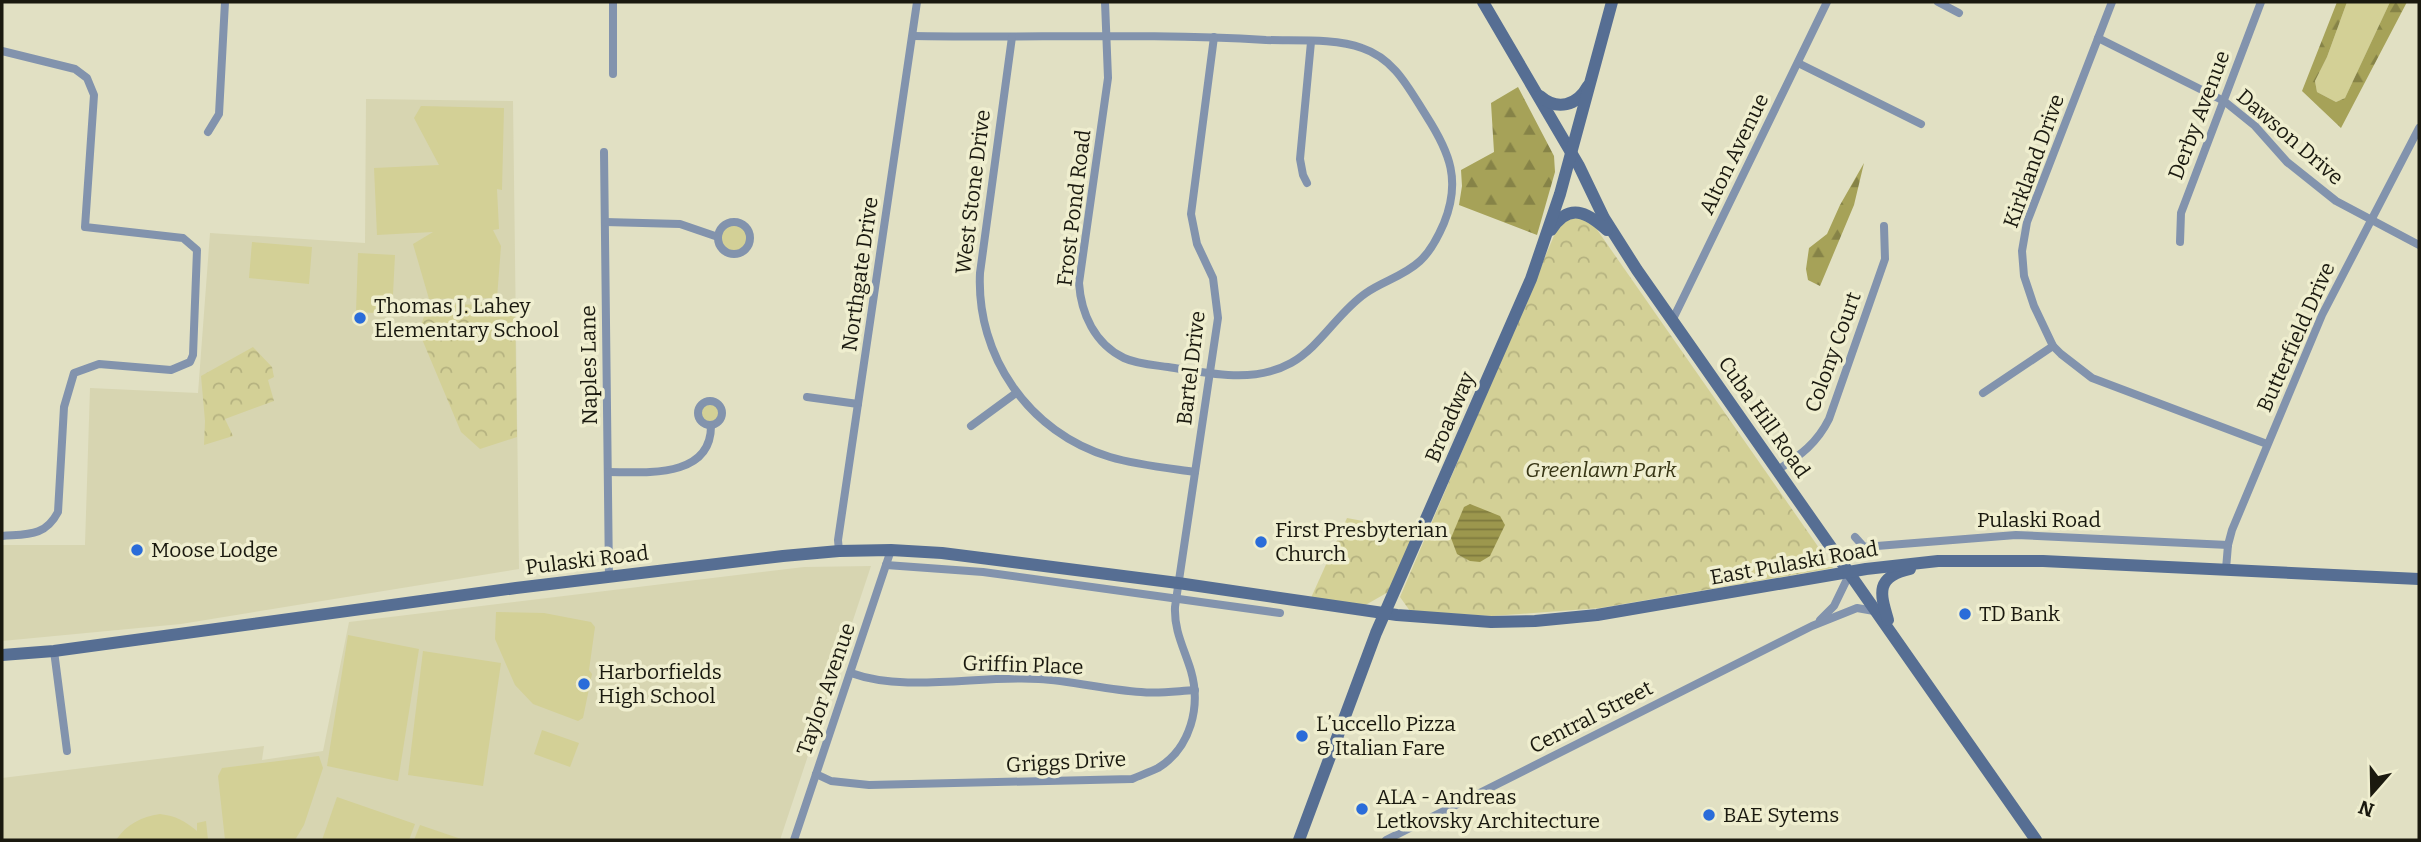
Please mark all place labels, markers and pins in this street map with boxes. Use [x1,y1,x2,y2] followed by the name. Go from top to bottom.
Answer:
[374,293,559,343] place label: Thomas J. Lahey Elementary School
[352,310,368,326] marker: Thomas J. Lahey Elementary School
[1275,517,1448,567] place label: First Presbyterian Church
[1253,534,1269,550] marker: First Presbyterian Church
[151,537,278,563] place label: Moose Lodge
[129,542,145,558] marker: Moose Lodge
[1979,601,2060,627] place label: TD Bank
[1957,606,1973,622] marker: TD Bank
[598,659,722,709] place label: Harborfields High School
[576,676,592,692] marker: Harborfields High School
[1316,711,1456,761] place label: L’uccello Pizza & Italian Fare
[1294,728,1310,744] marker: L’uccello Pizza & Italian Fare
[1376,784,1600,834] place label: ALA - Andreas Letkovsky Architecture
[1354,801,1370,817] marker: ALA - Andreas Letkovsky Architecture
[1723,802,1839,828] place label: BAE Sytems
[1701,807,1717,823] marker: BAE Sytems

